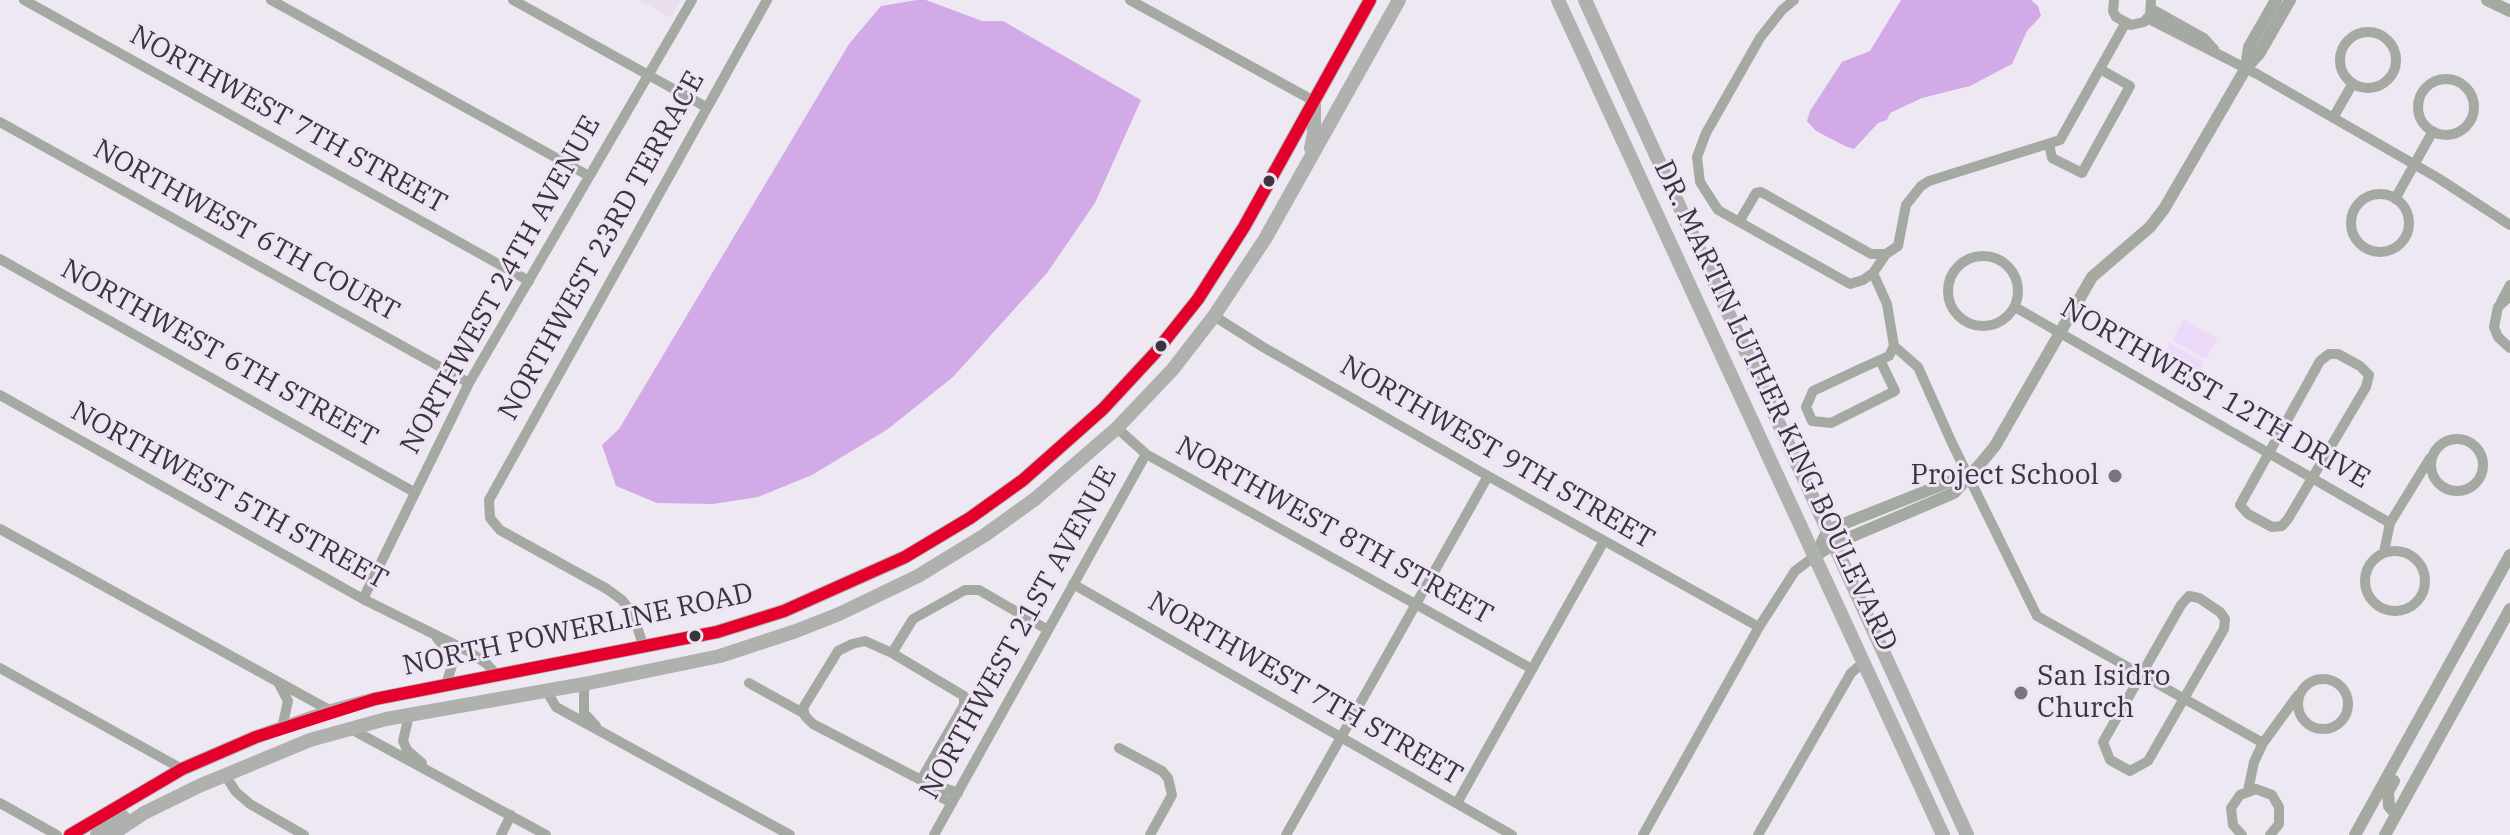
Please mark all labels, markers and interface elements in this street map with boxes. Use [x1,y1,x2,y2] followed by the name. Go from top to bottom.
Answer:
[124,19,452,221] street label: NORTHWEST 7TH STREET
[492,66,712,426] street label: NORTHWEST 23RD TERRACE
[394,110,608,460] street label: NORTHWEST 24TH AVENUE
[87,133,405,329] street label: NORTHWEST 6TH COURT
[1646,155,1904,657] street label: DR. MARTIN LUTHER KING BOULEVARD
[1261,173,1277,189] unlabelled marker
[55,253,383,455] street label: NORTHWEST 6TH STREET
[2054,292,2376,496] street label: NORTHWEST 12TH DRIVE
[1153,338,1169,354] unlabelled marker
[1334,349,1660,557] street label: NORTHWEST 9TH STREET
[65,395,393,597] street label: NORTHWEST 5TH STREET
[1170,430,1498,632] street label: NORTHWEST 8TH STREET
[1911,459,2099,493] place label: Project School
[913,461,1125,805] street label: NORTHWEST 21ST AVENUE
[2106,467,2124,485] marker: Project School
[400,576,756,684] street label: NORTH POWERLINE ROAD
[1142,585,1468,793] street label: NORTHWEST 7TH STREET
[687,628,703,644] unlabelled marker
[2037,660,2171,726] place label: San Isidro Church
[2012,684,2030,702] marker: San Isidro Church

